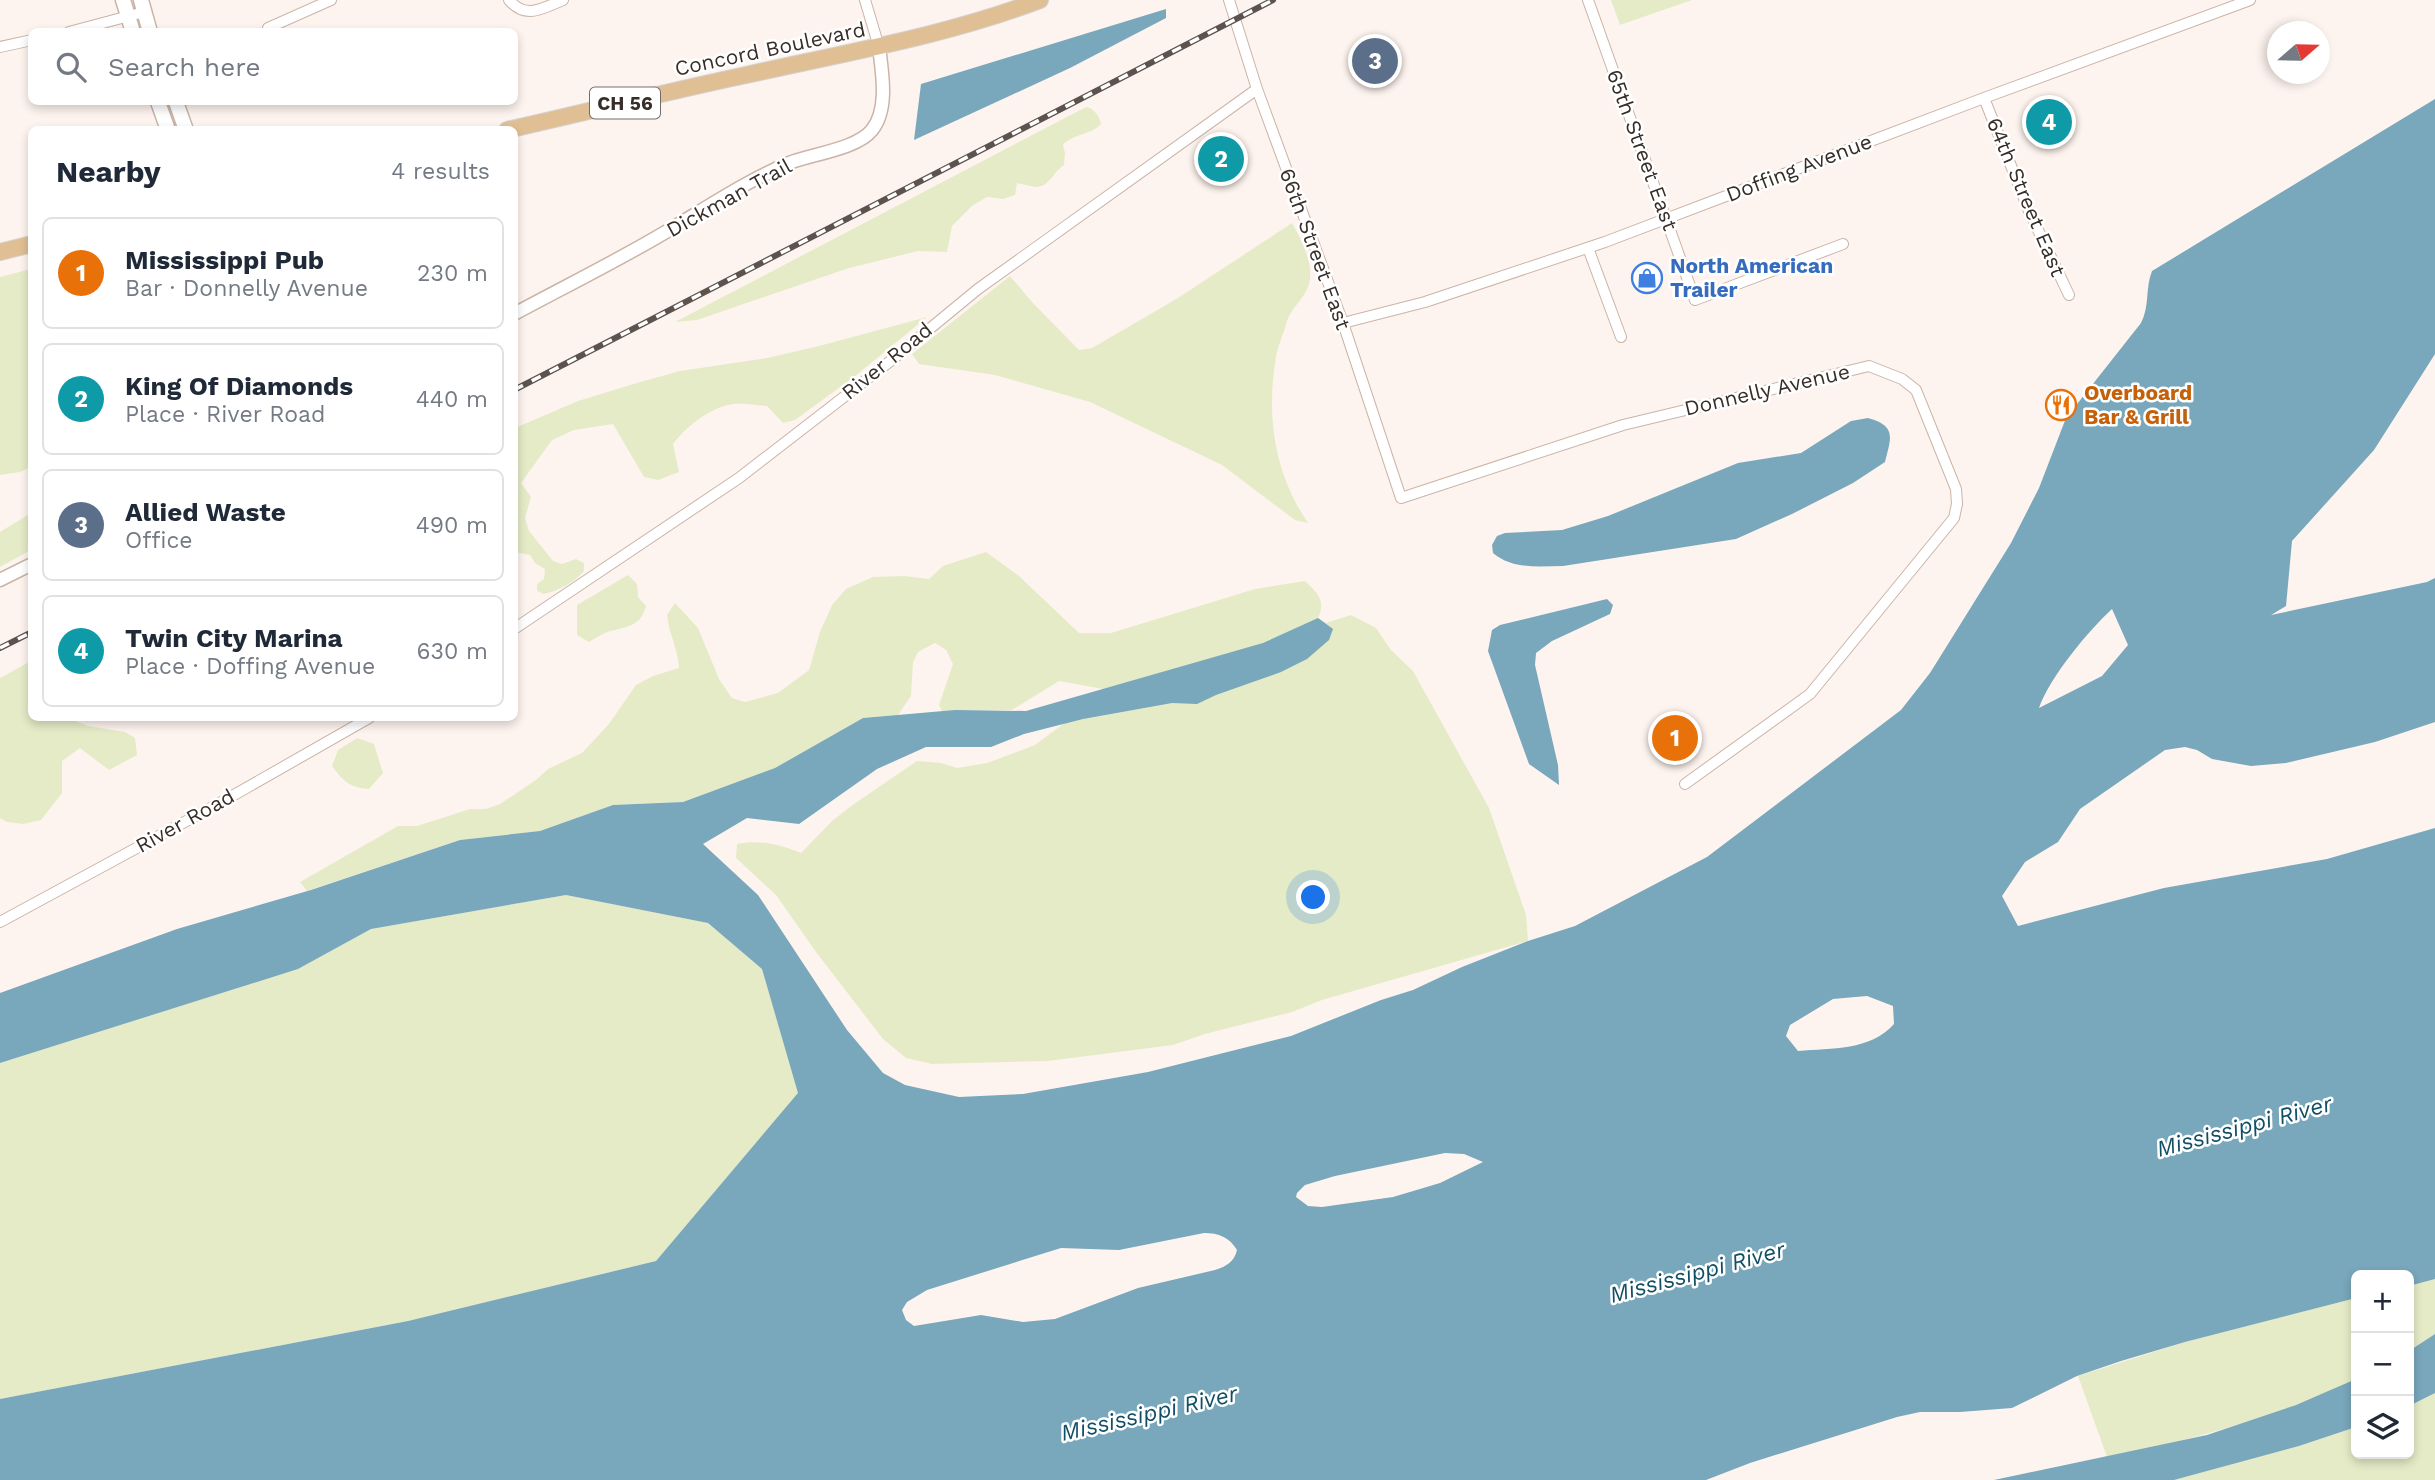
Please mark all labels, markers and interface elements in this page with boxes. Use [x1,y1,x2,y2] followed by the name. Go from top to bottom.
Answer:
[672,16,868,81] street label: Concord Boulevard
[2267,21,2330,84] north arrow
[28,28,518,105] search box
[1352,35,1398,87] pin: 3
[52,48,90,86] icon: search
[108,52,260,82] text: Search here
[1602,66,1683,234] street label: 65th Street East
[590,88,660,118] road number: CH 56
[2026,96,2072,148] pin: 4
[1981,114,2071,280] street label: 64th Street East
[1722,128,1875,207] street label: Doffing Avenue
[1198,133,1244,185] pin: 2
[662,153,796,242] street label: Dickman Trail
[56,154,161,189] text: Nearby
[391,158,490,185] text: 4 results
[1275,165,1356,333] street label: 66th Street East
[125,245,324,275] text: Mississippi Pub
[1670,253,1833,302] place label: North American Trailer
[76,260,86,287] text: 1
[417,260,488,287] text: 230 m
[1630,261,1664,295] shop icon: North American Trailer
[125,275,368,302] text: Bar · Donnelly Avenue
[836,317,937,405] street label: River Road
[1682,358,1852,421] street label: Donnelly Avenue
[125,371,353,401] text: King Of Diamonds
[2084,380,2192,429] place label: Overboard Bar & Grill
[74,386,88,413] text: 2
[416,386,488,413] text: 440 m
[2044,388,2078,422] restaurant icon: Overboard Bar & Grill
[125,401,326,428] text: Place · River Road
[125,497,286,527] text: Allied Waste
[74,512,88,539] text: 3
[416,512,488,539] text: 490 m
[125,527,193,554] text: Office
[125,623,343,653] text: Twin City Marina
[74,638,88,665] text: 4
[417,638,488,665] text: 630 m
[125,653,375,680] text: Place · Doffing Avenue
[1652,712,1698,764] pin: 1
[131,783,238,858] street label: River Road
[1296,880,1330,914] your location
[2153,1090,2336,1163] water label: Mississippi River
[1606,1236,1789,1309] water label: Mississippi River
[2351,1270,2414,1459] map controls
[2351,1270,2414,1333] button: +
[2351,1333,2414,1396] button: −
[1058,1380,1241,1447] water label: Mississippi River
[2351,1396,2414,1459] button: layers

